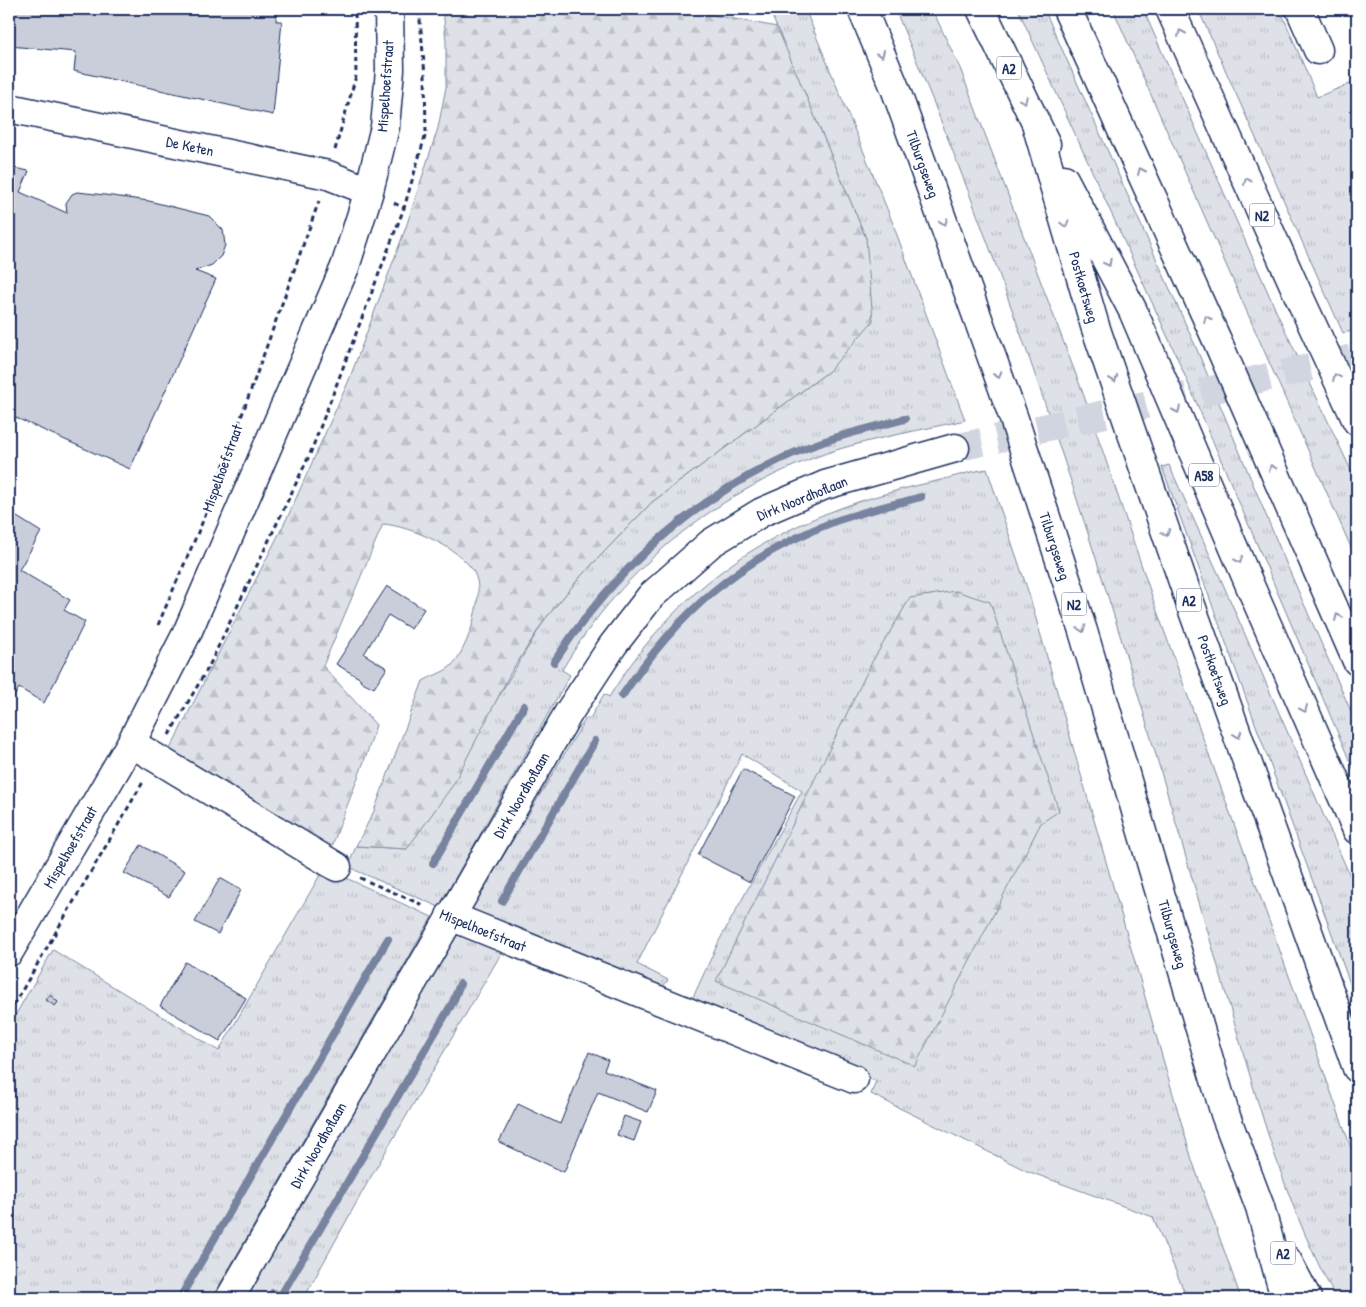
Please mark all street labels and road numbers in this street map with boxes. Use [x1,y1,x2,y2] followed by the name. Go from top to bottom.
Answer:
[371,39,399,133] street label: Mispelhoefstraat
[996,56,1022,80] road number: A2
[901,127,945,201] street label: Tilburgseweg
[164,131,216,161] street label: De Keten
[1250,204,1274,226] road number: N2
[1064,249,1104,325] street label: Postkoetsweg
[196,421,248,515] street label: Mispelhoefstraat
[1189,464,1219,486] road number: A58
[753,470,851,526] street label: Dirk Noordhoflaan
[1034,509,1076,583] street label: Tilburgseweg
[1176,588,1202,612] road number: A2
[1062,592,1086,616] road number: N2
[1193,632,1237,708] street label: Postkoetsweg
[488,748,554,842] street label: Dirk Noordhoflaan
[38,801,102,892] street label: Mispelhoefstraat
[1153,897,1193,971] street label: Tilburgseweg
[437,903,530,957] street label: Mispelhoefstraat
[285,1098,351,1192] street label: Dirk Noordhoflaan
[1270,1242,1296,1264] road number: A2

